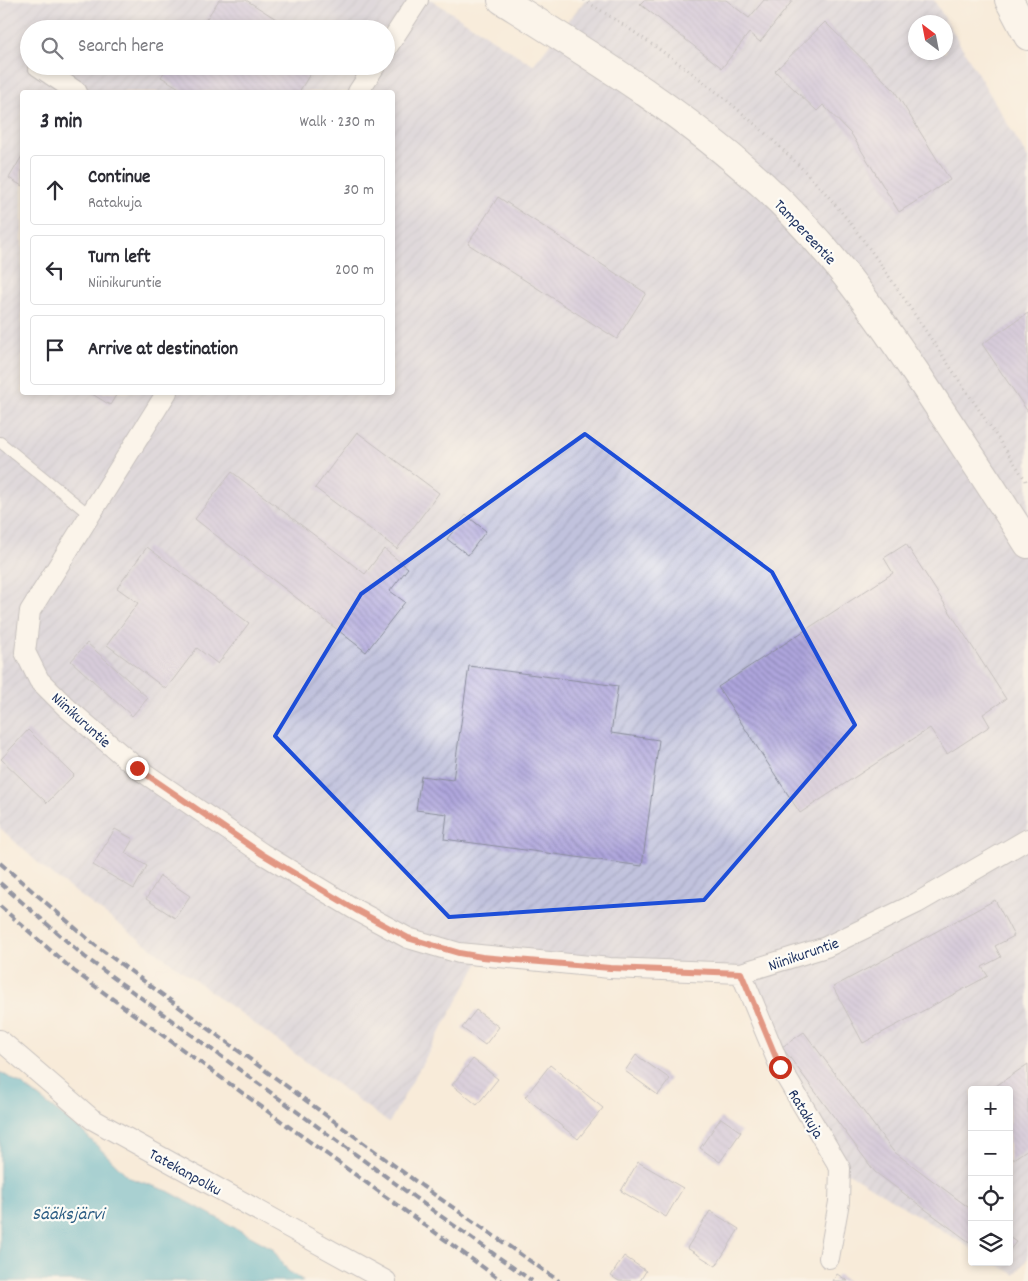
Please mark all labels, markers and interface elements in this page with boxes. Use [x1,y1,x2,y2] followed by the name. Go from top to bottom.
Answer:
[908,15,953,60] north arrow
[20,20,395,75] search box
[38,34,66,62] icon: search
[78,34,164,61] text: Search here
[40,108,82,138] text: 3 min
[299,111,375,134] text: Walk · 230 m
[88,165,150,192] text: Continue
[41,176,69,204] icon: ahead
[344,179,374,202] text: 30 m
[88,192,142,215] text: Ratakuja
[768,195,841,271] street label: Tampereentie
[88,245,151,272] text: Turn left
[41,256,69,284] icon: left
[335,259,374,282] text: 200 m
[88,272,162,295] text: Niinikuruntie
[41,336,69,364] icon: arrive
[88,337,238,364] text: Arrive at destination
[45,688,115,754] street label: Niinikuruntie
[126,757,149,780] route end
[765,933,842,978] street label: Niinikuruntie
[769,1056,792,1079] route start
[781,1085,829,1144] street label: Ratakuja
[968,1086,1013,1266] map controls
[968,1086,1013,1131] button: +
[968,1131,1013,1176] button: −
[144,1144,225,1203] street label: Tatekanpolku
[968,1176,1013,1221] button: locate
[32,1203,107,1228] water label: Sääksjärvi
[968,1221,1013,1266] button: layers

